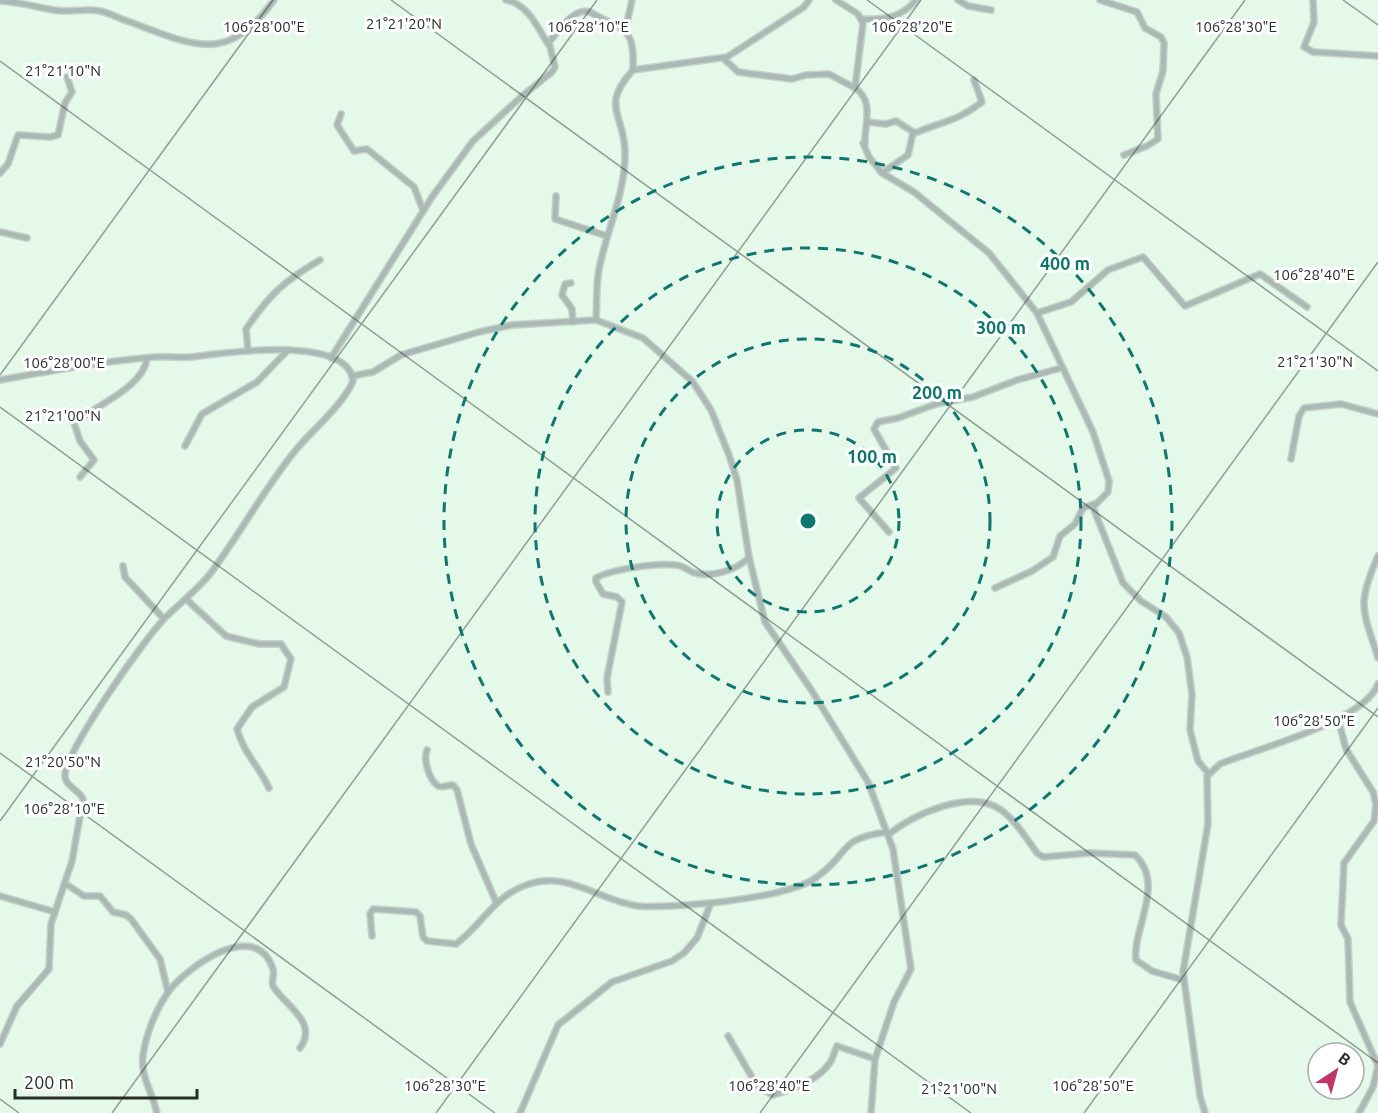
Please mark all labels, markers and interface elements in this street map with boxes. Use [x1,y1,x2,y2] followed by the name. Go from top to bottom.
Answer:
[366,15,442,32] text: 21°21'20"N
[223,18,305,35] text: 106°28'00"E
[547,18,629,35] text: 106°28'10"E
[871,18,953,35] text: 106°28'20"E
[1195,18,1277,35] text: 106°28'30"E
[25,62,101,79] text: 21°21'10"N
[1040,253,1090,273] text: 400 m
[1273,266,1355,283] text: 106°28'40"E
[976,317,1026,337] text: 300 m
[1277,353,1353,370] text: 21°21'30"N
[23,354,105,371] text: 106°28'00"E
[912,382,962,402] text: 200 m
[25,407,101,424] text: 21°21'00"N
[847,446,897,466] text: 100 m
[798,511,818,531] centre of rings
[1273,712,1355,729] text: 106°28'50"E
[25,753,101,770] text: 21°20'50"N
[23,800,105,817] text: 106°28'10"E
[1306,1041,1366,1101] north arrow
[1335,1048,1354,1069] text: B
[15,1062,196,1100] scale bar
[24,1072,74,1092] text: 200 m
[404,1077,486,1094] text: 106°28'30"E
[728,1077,810,1094] text: 106°28'40"E
[1052,1077,1134,1094] text: 106°28'50"E
[921,1080,997,1097] text: 21°21'00"N

